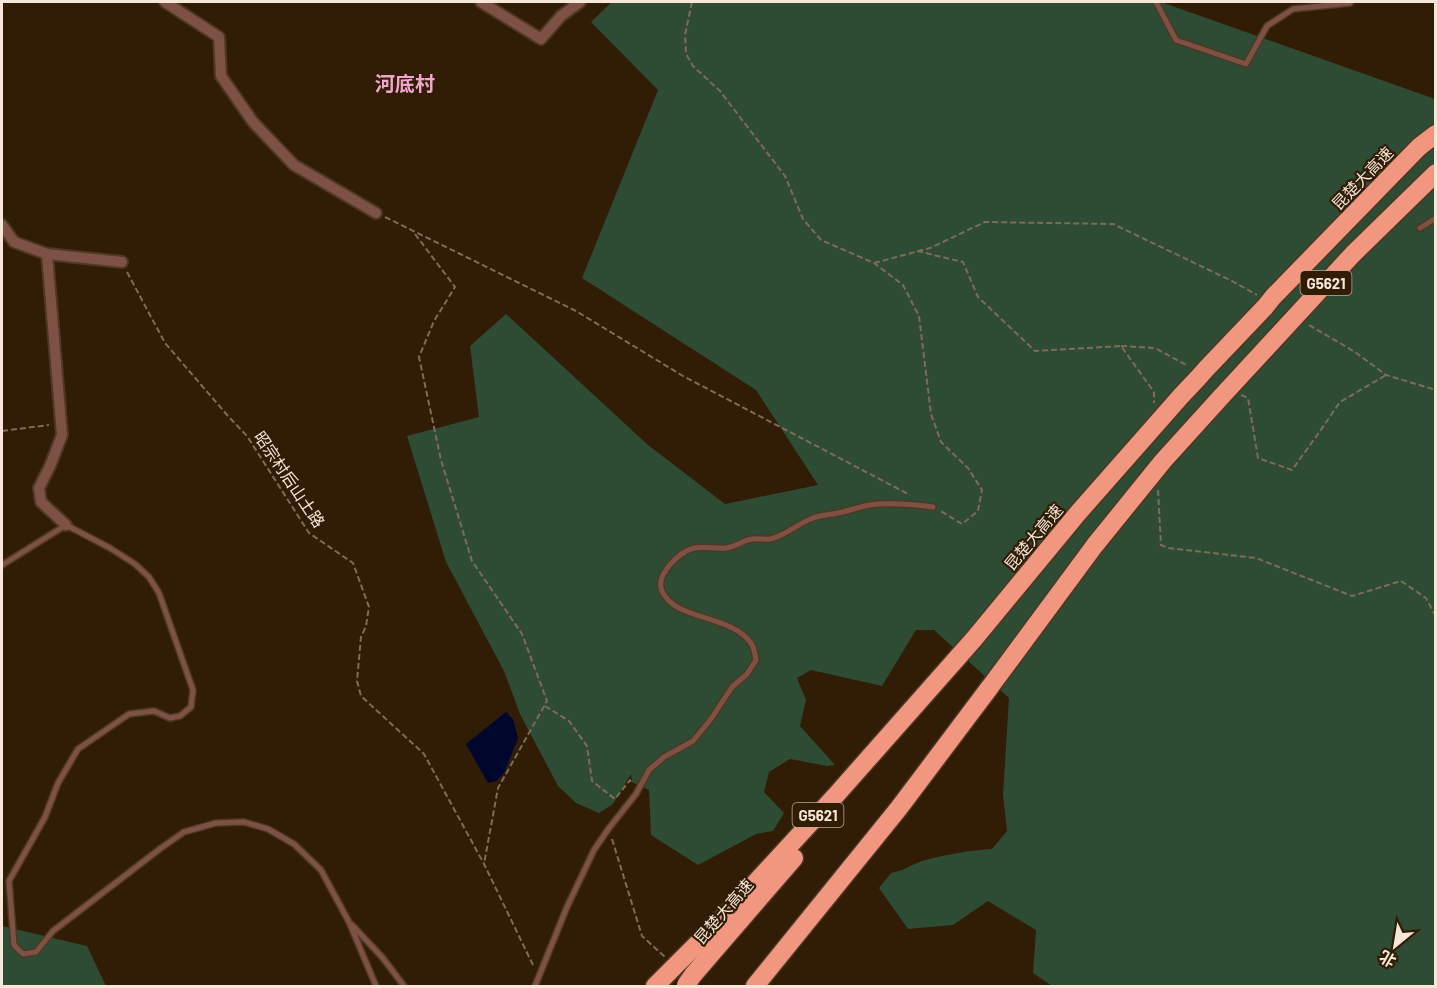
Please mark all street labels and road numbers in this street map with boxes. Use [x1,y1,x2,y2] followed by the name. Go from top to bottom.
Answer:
[1327,143,1397,213] street label: 昆楚大高速
[1300,271,1352,295] road number: G5621
[251,427,329,531] street label: 昭宗村后山土路
[1000,500,1066,574] street label: 昆楚大高速
[792,803,844,827] road number: G5621
[690,875,756,947] street label: 昆楚大高速

